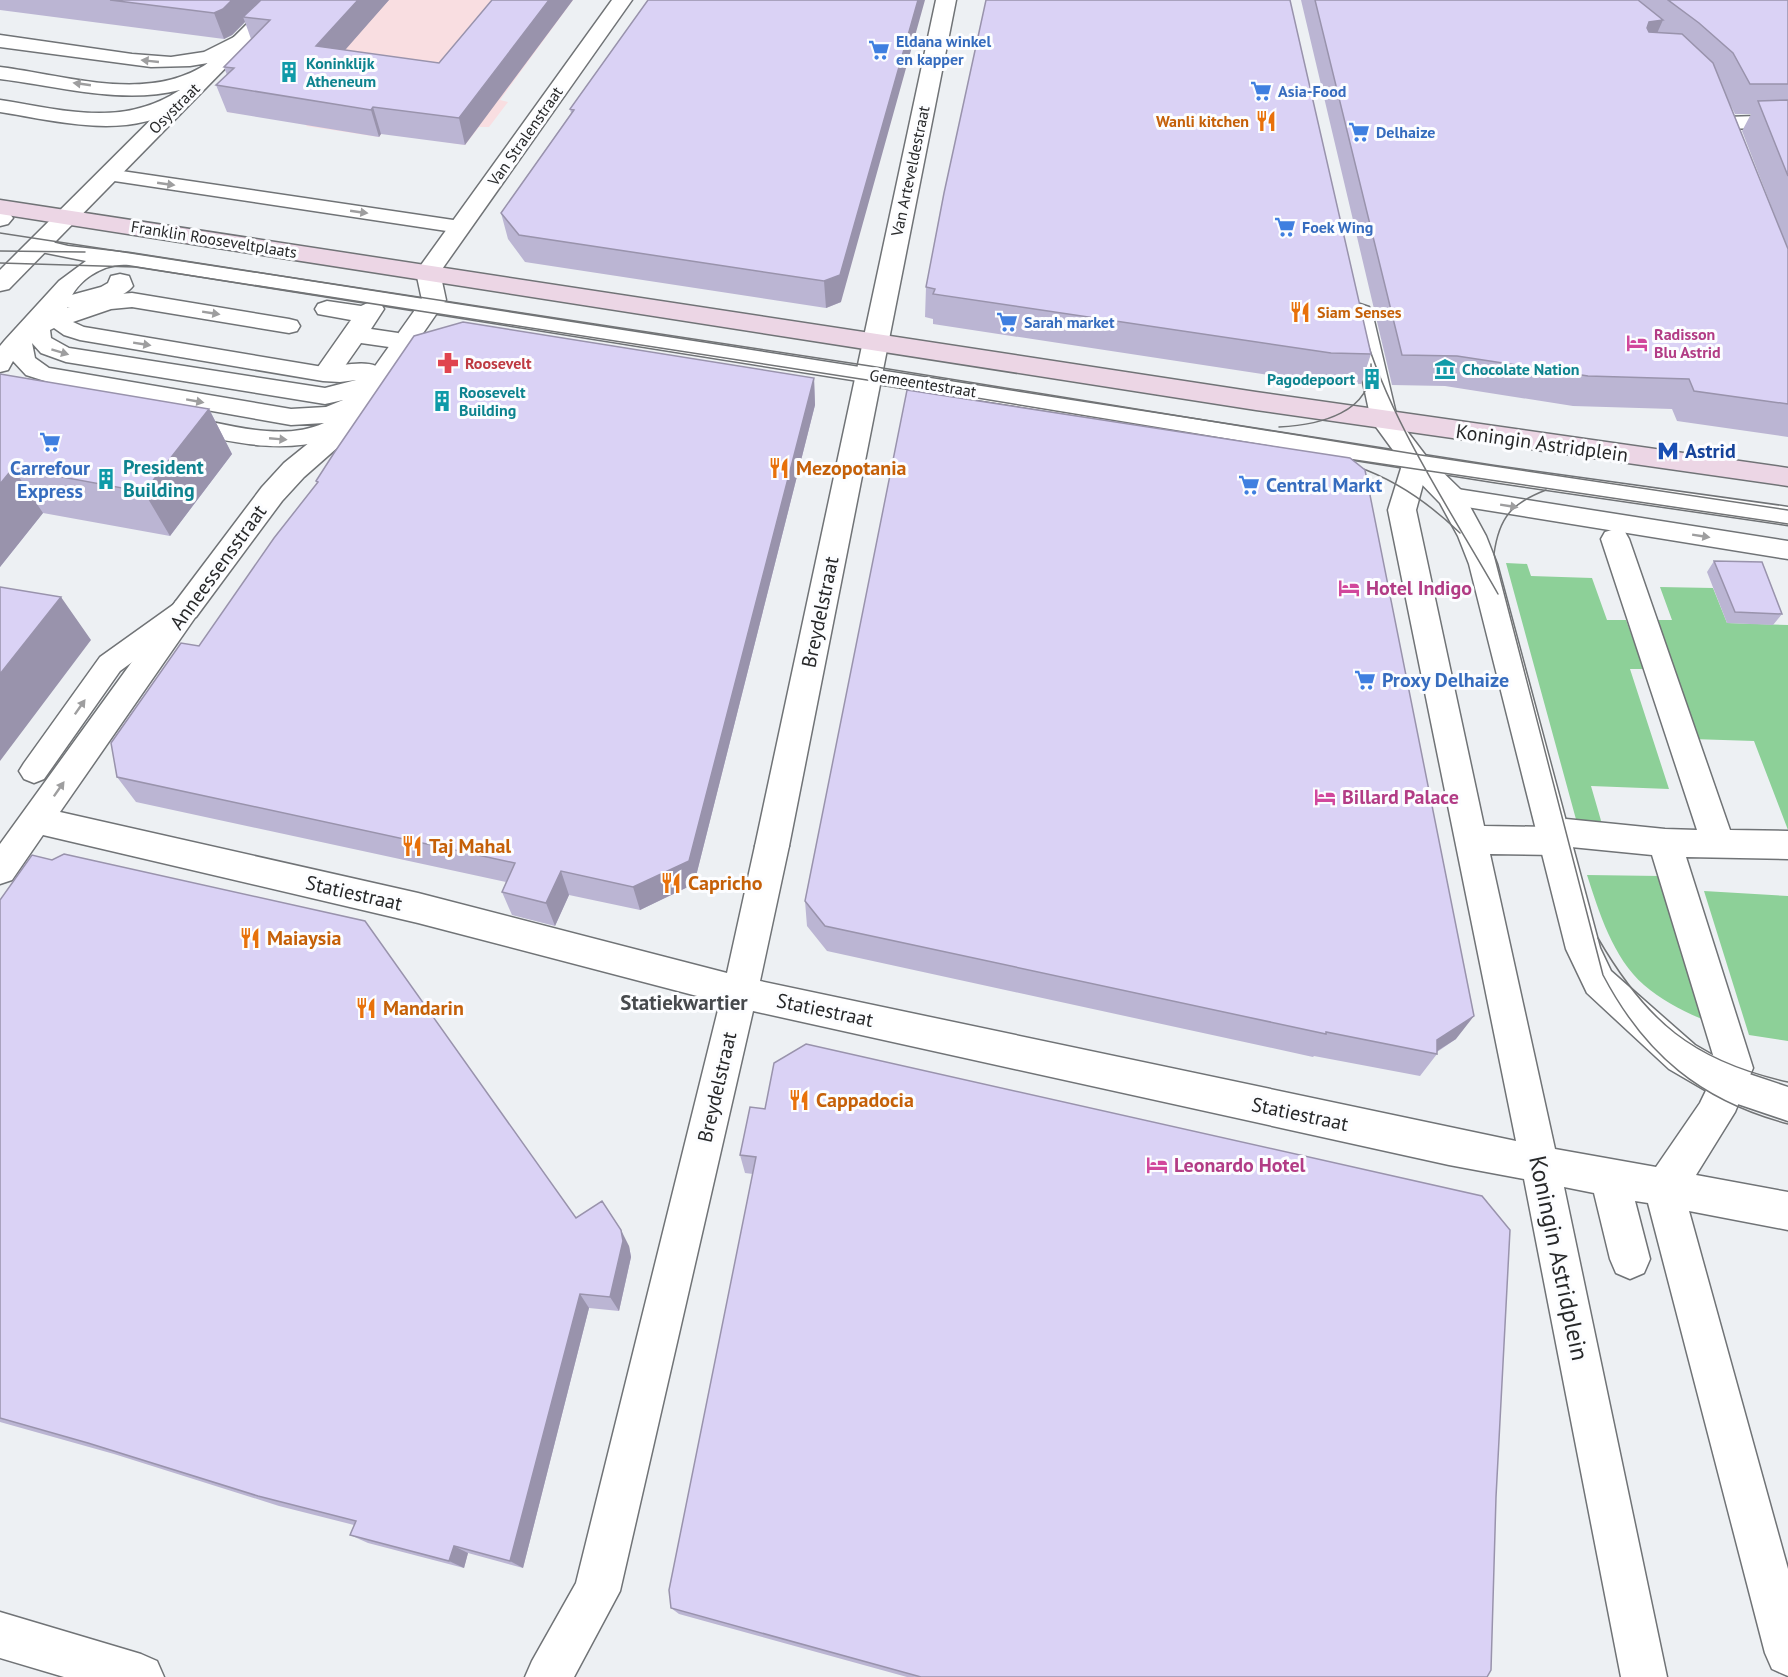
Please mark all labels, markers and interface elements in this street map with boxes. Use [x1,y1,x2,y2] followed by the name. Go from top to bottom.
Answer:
[896,31,991,69] place label: Eldana winkel en kapper
[867,38,891,62] supermarket icon: Eldana winkel en kapper
[306,53,376,91] place label: Koninklijk Atheneum
[140,57,159,66] one-way arrow
[277,60,301,84] building icon: Koninklijk Atheneum
[144,78,204,138] street label: Osystraat
[1249,79,1273,103] supermarket icon: Asia-Food
[72,80,91,89] one-way arrow
[1278,81,1346,101] place label: Asia-Food
[483,82,567,190] street label: Van Stralenstraat
[886,103,934,239] street label: Van Arteveldestraat
[1254,109,1278,133] restaurant icon: Wanli kitchen
[1156,111,1249,131] place label: Wanli kitchen
[1347,120,1371,144] supermarket icon: Delhaize
[1376,122,1435,142] place label: Delhaize
[157,180,176,189] one-way arrow
[350,207,369,216] one-way arrow
[1273,215,1297,239] supermarket icon: Foek Wing
[130,216,299,262] street label: Franklin Rooseveltplaats
[1302,217,1373,237] place label: Foek Wing
[1288,300,1312,324] restaurant icon: Siam Senses
[1317,302,1402,322] place label: Siam Senses
[201,309,220,318] one-way arrow
[995,310,1019,334] supermarket icon: Sarah market
[1024,312,1115,332] place label: Sarah market
[1654,324,1721,362] place label: Radisson Blu Astrid
[1625,331,1649,355] hotel icon: Radisson Blu Astrid
[132,340,151,349] one-way arrow
[51,348,69,357] one-way arrow
[436,351,460,375] pharmacy icon: Roosevelt
[465,353,532,373] place label: Roosevelt
[1433,357,1457,381] museum icon: Chocolate Nation
[1462,359,1579,379] place label: Chocolate Nation
[868,365,978,401] street label: Gemeentestraat
[1360,367,1384,391] building icon: Pagodepoort
[1267,369,1355,389] place label: Pagodepoort
[459,382,526,420] place label: Roosevelt Building
[430,389,454,413] building icon: Roosevelt Building
[186,396,205,405] one-way arrow
[1454,418,1630,468] street label: Koningin Astridplein
[38,430,62,454] supermarket icon: Carrefour Express
[269,434,288,444] one-way arrow
[1685,438,1736,464] place label: Astrid
[1656,439,1680,463] metro station icon: Astrid
[123,454,204,503] place label: President Building
[10,455,90,504] place label: Carrefour Express
[796,455,907,481] place label: Mezopotania
[767,456,791,480] restaurant icon: Mezopotania
[94,467,118,491] building icon: President Building
[1266,472,1382,498] place label: Central Markt
[1237,473,1261,497] supermarket icon: Central Markt
[164,499,272,635] street label: Anneessensstraat
[1499,502,1518,511] one-way arrow
[1692,532,1711,541] one-way arrow
[796,554,844,670] street label: Breydelstraat
[1366,575,1472,601] place label: Hotel Indigo
[1337,576,1361,600] hotel icon: Hotel Indigo
[1382,667,1509,693] place label: Proxy Delhaize
[1353,668,1377,692] supermarket icon: Proxy Delhaize
[74,699,86,715] one-way arrow
[53,781,65,797] one-way arrow
[1342,784,1459,810] place label: Billard Palace
[1313,785,1337,809] hotel icon: Billard Palace
[429,833,511,859] place label: Taj Mahal
[400,834,424,858] restaurant icon: Taj Mahal
[303,869,405,917] street label: Statiestraat
[688,870,763,896] place label: Capricho
[659,871,683,895] restaurant icon: Capricho
[267,925,342,951] place label: Maiaysia
[238,926,262,950] restaurant icon: Maiaysia
[774,987,876,1033] street label: Statiestraat
[620,989,748,1016] district label: Statiekwartier
[383,995,464,1021] place label: Mandarin
[354,996,378,1020] restaurant icon: Mandarin
[692,1029,742,1145] street label: Breydelstraat
[816,1087,914,1113] place label: Cappadocia
[787,1088,811,1112] restaurant icon: Cappadocia
[1249,1091,1351,1137] street label: Statiestraat
[1174,1152,1306,1178] place label: Leonardo Hotel
[1145,1153,1169,1177] hotel icon: Leonardo Hotel
[1522,1153,1596,1363] street label: Koningin Astridplein

